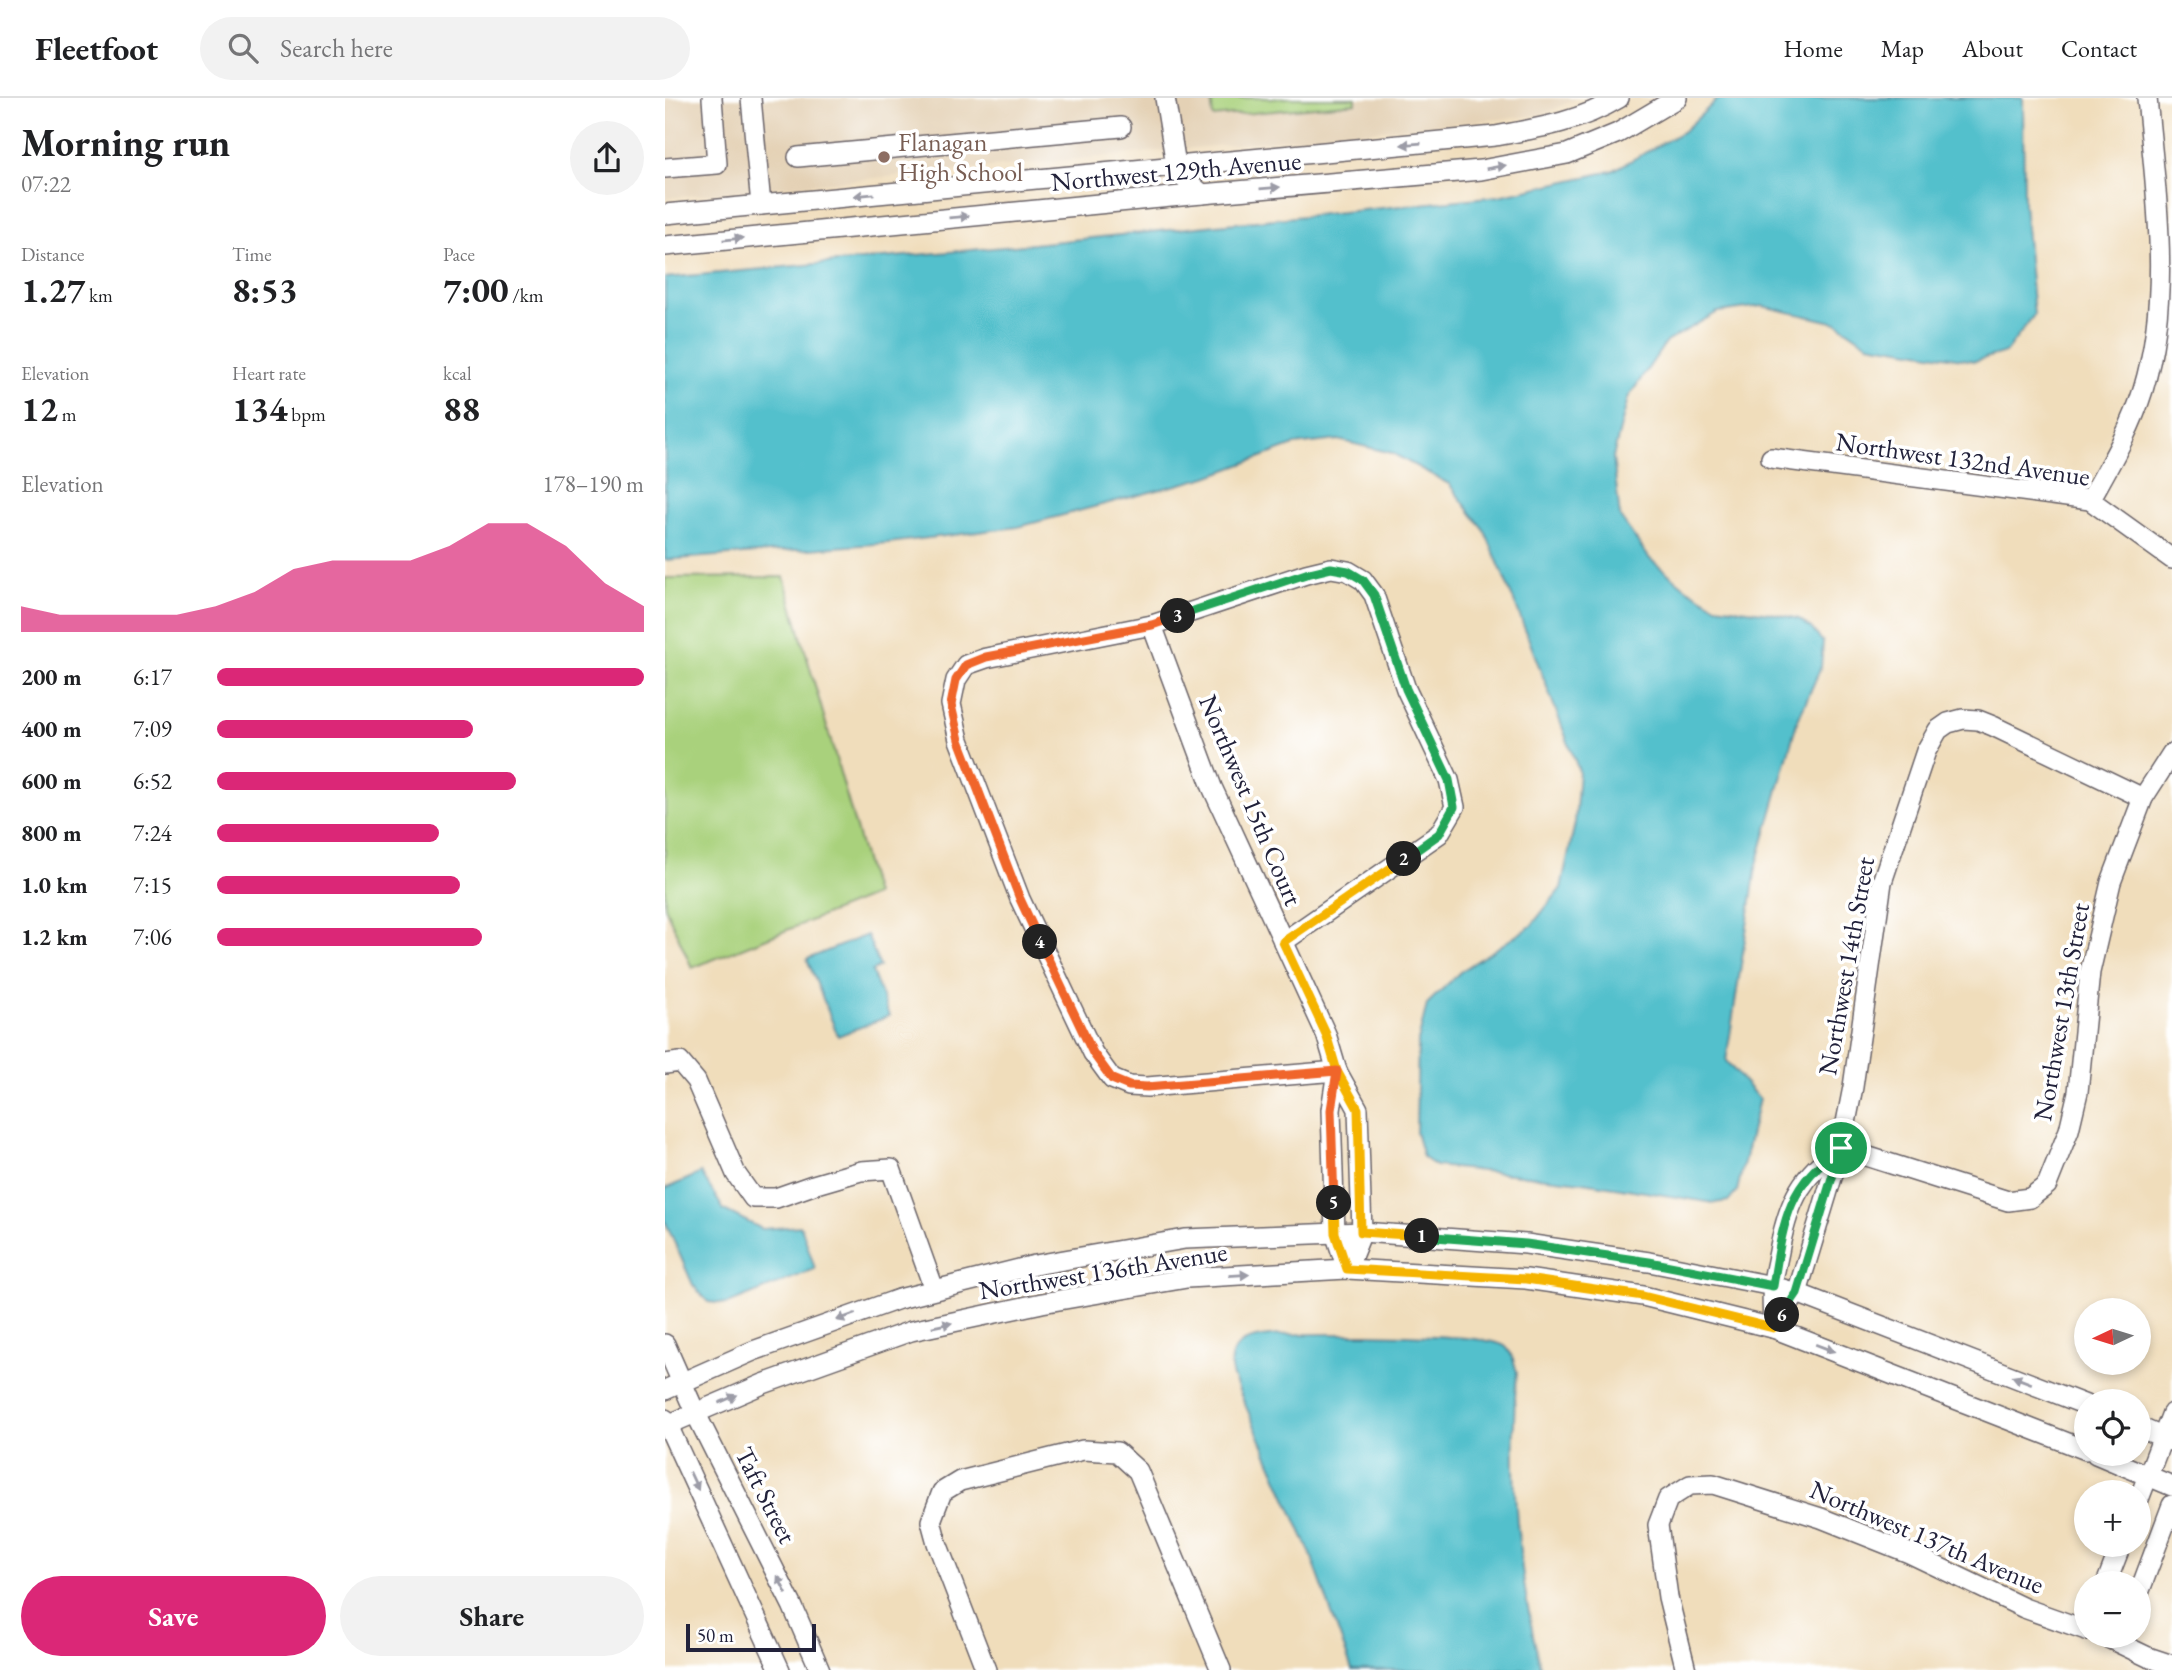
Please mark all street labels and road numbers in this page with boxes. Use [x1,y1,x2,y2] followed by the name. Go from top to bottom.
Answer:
[1050,143,1302,199] street label: Northwest 129th Avenue
[1834,424,2092,494] street label: Northwest 132nd Avenue
[1191,689,1311,911] street label: Northwest 15th Court
[1810,854,1882,1078] street label: Northwest 14th Street
[2025,900,2097,1124] street label: Northwest 13th Street
[976,1235,1230,1307] street label: Northwest 136th Avenue
[727,1441,805,1549] street label: Taft Street
[1805,1472,2049,1602] street label: Northwest 137th Avenue

